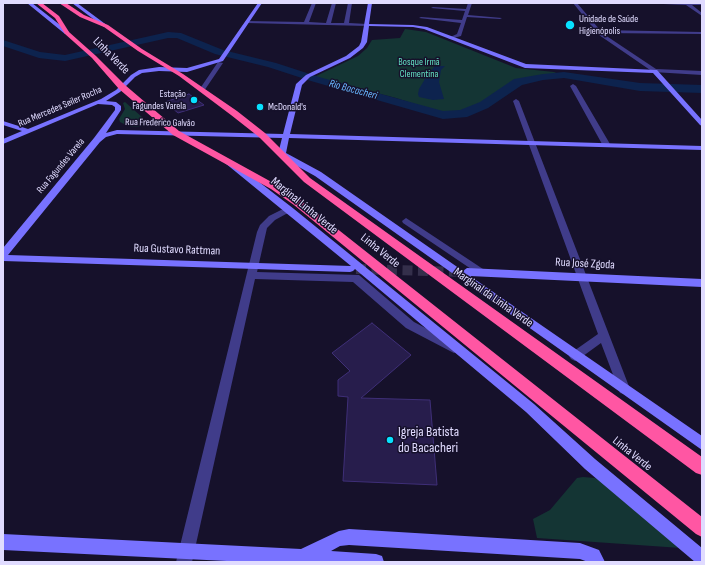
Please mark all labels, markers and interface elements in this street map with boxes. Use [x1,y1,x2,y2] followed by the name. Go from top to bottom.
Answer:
[579,13,638,36] place label: Unidade de Saúde Higienópolis
[564,19,576,31] marker: Unidade de Saúde Higienópolis
[90,35,132,77] street label: Linha Verde
[398,56,440,80] park label: Bosque Irmã Clementina
[327,77,379,103] water label: Rio Bacacheri
[16,84,104,130] street label: Rua Mercedes Seiler Rocha
[132,88,186,112] place label: Estação Fagundes Varela
[189,95,199,105] marker: Estação Fagundes Varela
[268,101,306,113] place label: McDonald's
[255,102,265,112] marker: McDonald's
[125,116,195,130] street label: Rua Frederico Galvão
[35,136,87,196] street label: Rua Fagundes Varela
[268,175,340,237] street label: Marginal Linha Verde
[357,231,403,271] street label: Linha Verde
[133,241,221,259] street label: Rua Gustavo Rattman
[555,255,615,273] street label: Rua José Zgoda
[450,265,536,331] street label: Marginal da Linha Verde
[398,424,459,456] place label: Igreja Batista do Bacacheri
[609,434,655,474] street label: Linha Verde
[385,435,395,445] marker: Igreja Batista do Bacacheri

